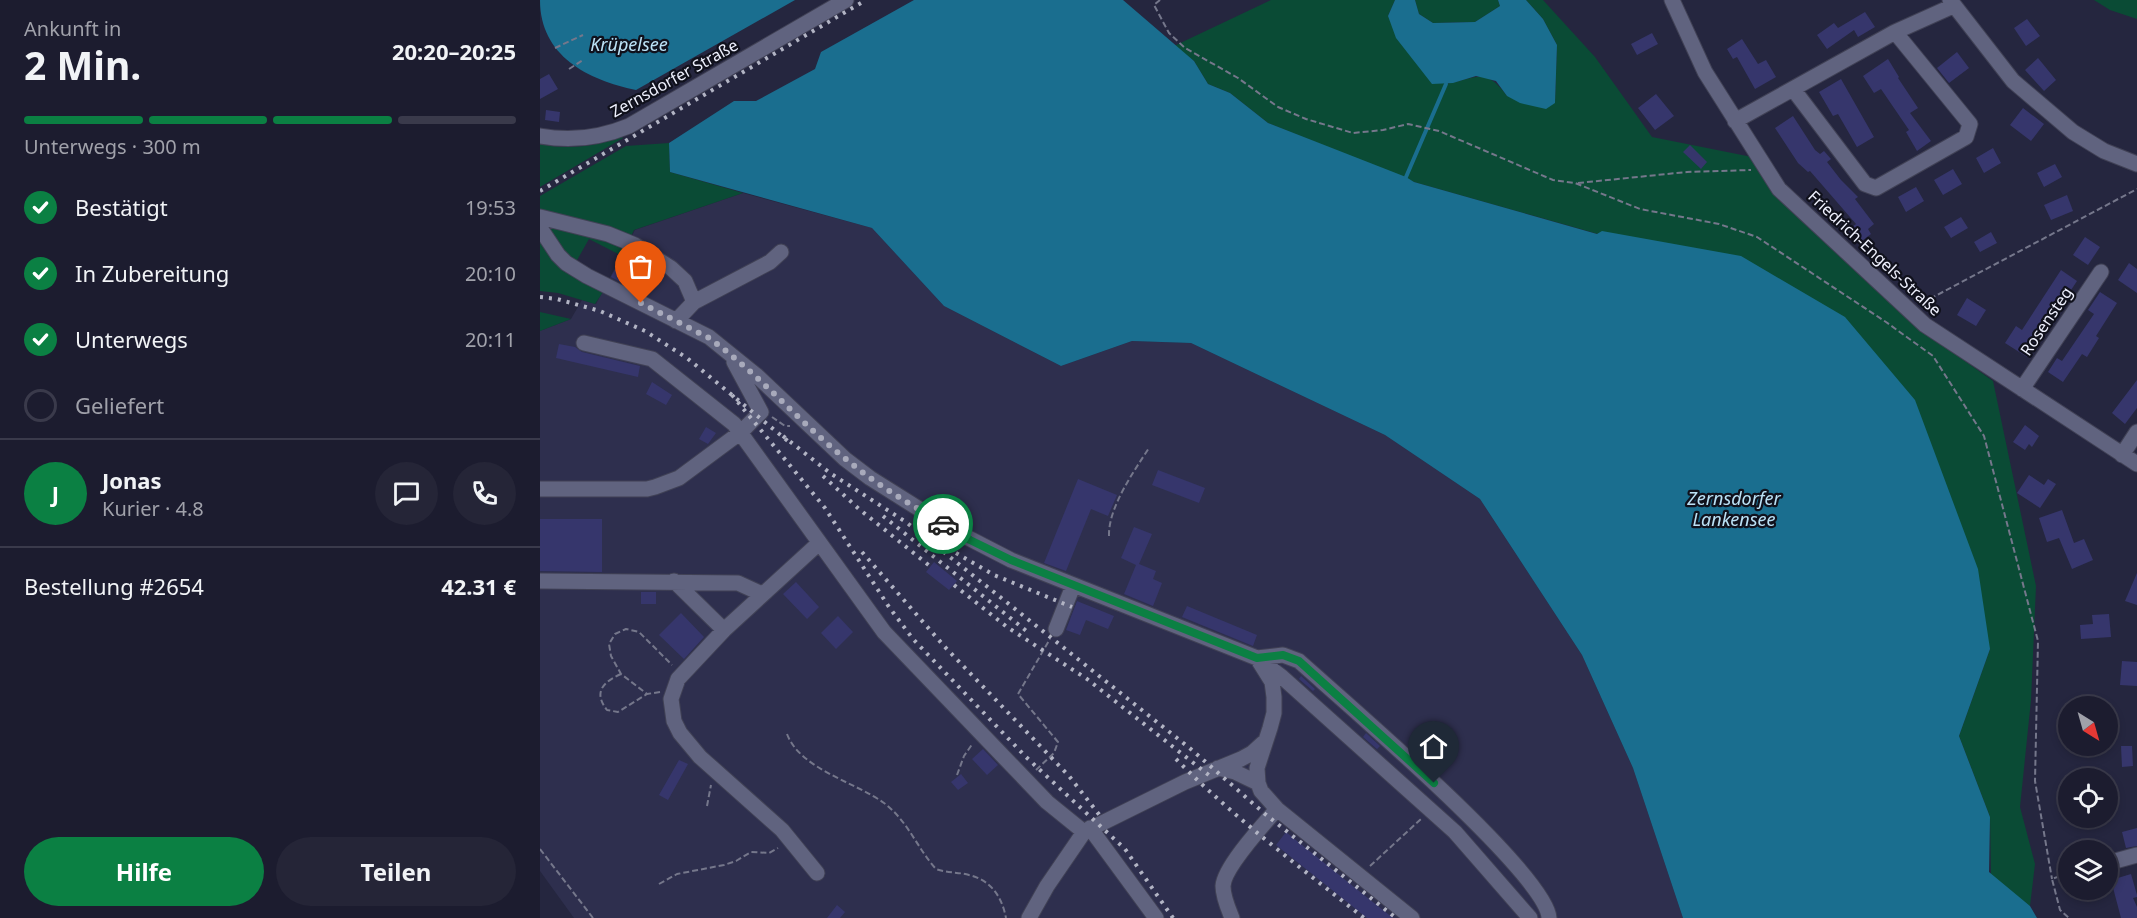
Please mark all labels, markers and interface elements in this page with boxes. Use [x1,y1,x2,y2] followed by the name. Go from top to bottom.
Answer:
[24,15,121,42] text: Ankunft in
[590,32,668,56] water label: Krüpelsee
[606,34,742,122] street label: Zernsdorfer Straße
[392,36,516,66] text: 20:20–20:25
[24,38,141,91] text: 2 Min.
[24,133,201,160] text: Unterwegs · 300 m
[1804,185,1946,321] street label: Friedrich-Engels-Straße
[24,191,57,224] icon: check
[75,192,168,222] text: Bestätigt
[465,194,516,221] text: 19:53
[615,241,666,303] pin
[624,250,657,283] icon: bag
[24,257,57,290] icon: check
[75,258,229,288] text: In Zubereitung
[465,260,516,287] text: 20:10
[2015,282,2077,360] street label: Rosensteg
[24,323,57,356] icon: check
[75,324,188,354] text: Unterwegs
[465,326,516,353] text: 20:11
[75,390,164,420] text: Geliefert
[375,462,438,525] button: chat
[453,462,516,525] button: phone
[102,465,162,495] text: Jonas
[52,478,59,508] text: J
[1686,486,1782,531] water label: Zernsdorfer Lankensee
[913,494,973,554] courier
[102,495,204,522] text: Kurier · 4.8
[927,508,960,541] icon: car
[24,571,204,601] text: Bestellung #2654
[441,571,516,601] text: 42.31 €
[2058,696,2118,756] north arrow
[2058,696,2118,900] map controls
[1408,721,1459,783] pin
[1417,730,1450,763] icon: home
[2058,768,2118,828] button: locate
[24,837,264,906] button: Hilfe
[276,837,516,906] button: Teilen
[2058,840,2118,900] button: layers

